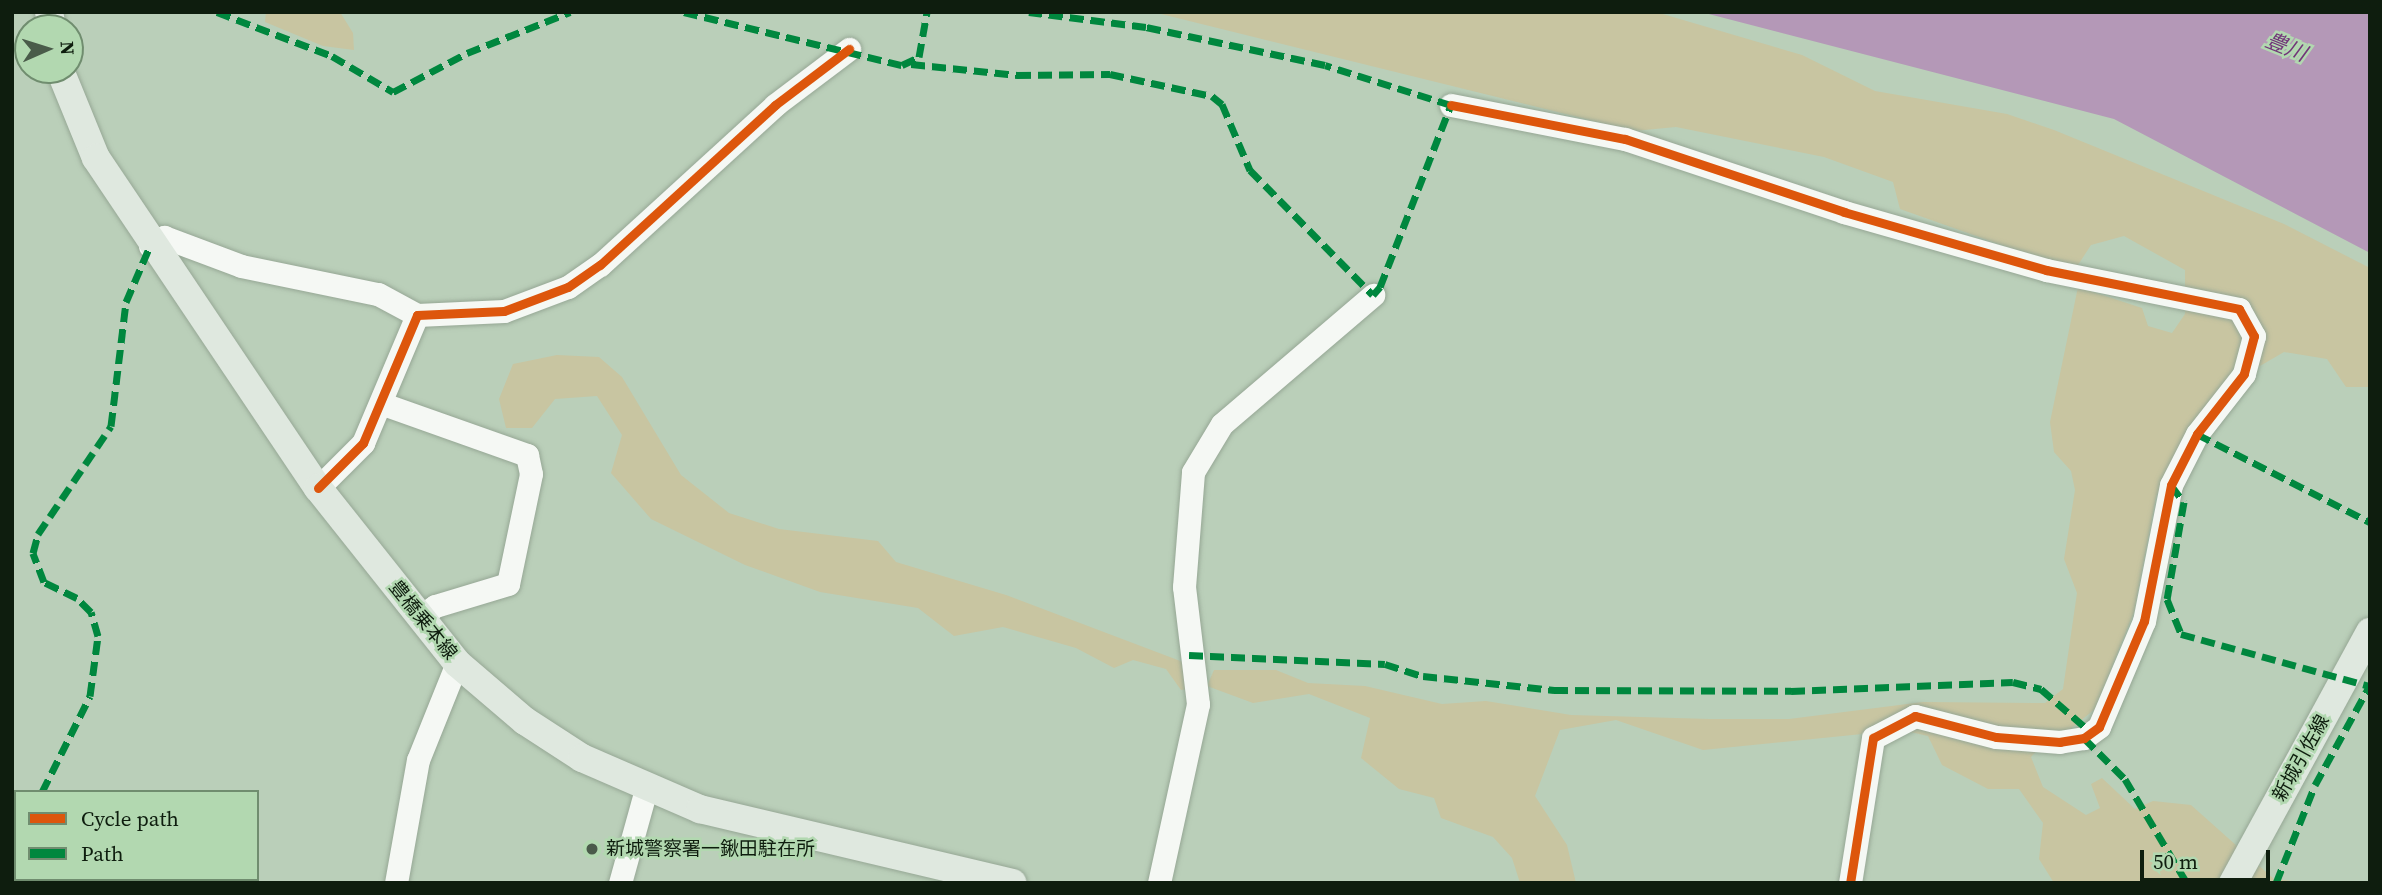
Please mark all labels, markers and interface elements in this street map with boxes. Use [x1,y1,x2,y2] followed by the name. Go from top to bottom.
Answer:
[14,14,84,84] north arrow
[2262,27,2310,67] water label: 豊川
[55,40,81,56] text: N
[384,576,462,664] street label: 豊橋乗本線
[2268,711,2334,805] street label: 新城引佐線
[14,790,259,881] legend
[81,804,179,833] text: Cycle path
[2144,836,2274,880] scale bar
[606,838,815,860] place label: 新城警察署一鍬田駐在所
[81,839,124,868] text: Path
[584,841,600,857] marker: 新城警察署一鍬田駐在所
[2153,847,2198,876] text: 50 m

